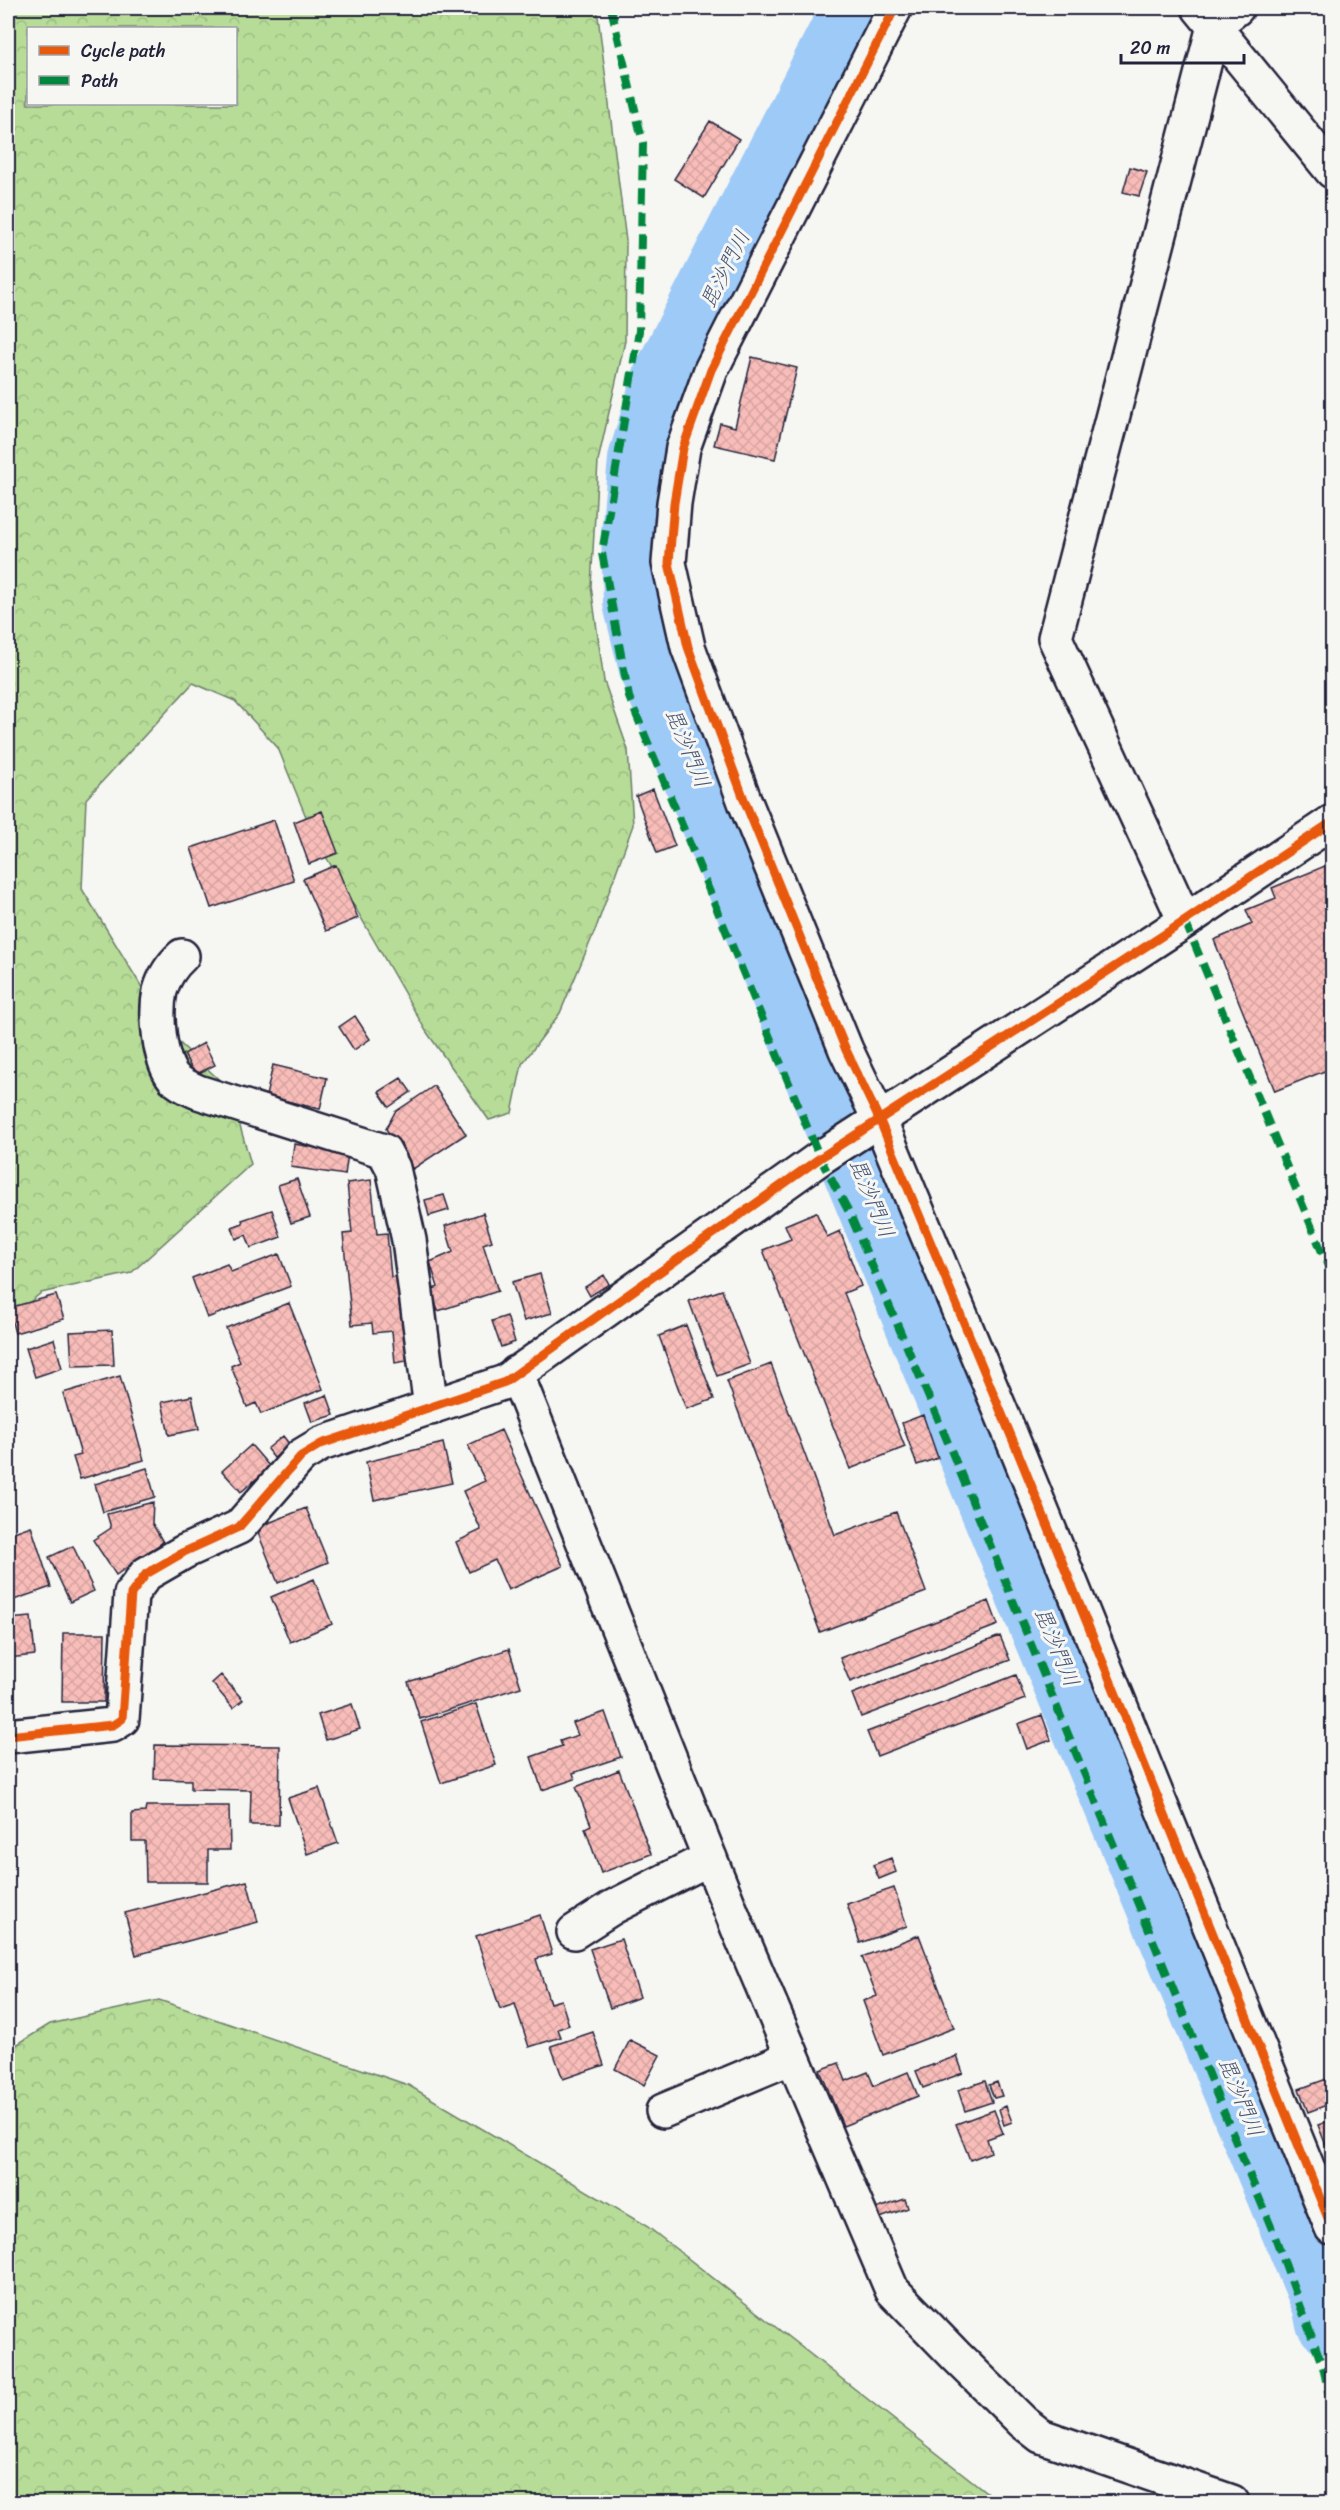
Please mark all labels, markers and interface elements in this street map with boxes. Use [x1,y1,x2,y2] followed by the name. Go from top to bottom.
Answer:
[27,27,237,105] legend
[1121,27,1244,65] scale bar
[1130,32,1170,64] text: 20 m
[81,35,165,67] text: Cycle path
[81,65,118,97] text: Path
[689,223,761,315] water label: 毘沙門川
[655,702,721,794] water label: 毘沙門川
[839,1152,905,1244] water label: 毘沙門川
[1024,1601,1090,1693] water label: 毘沙門川
[1208,2051,1274,2143] water label: 毘沙門川

